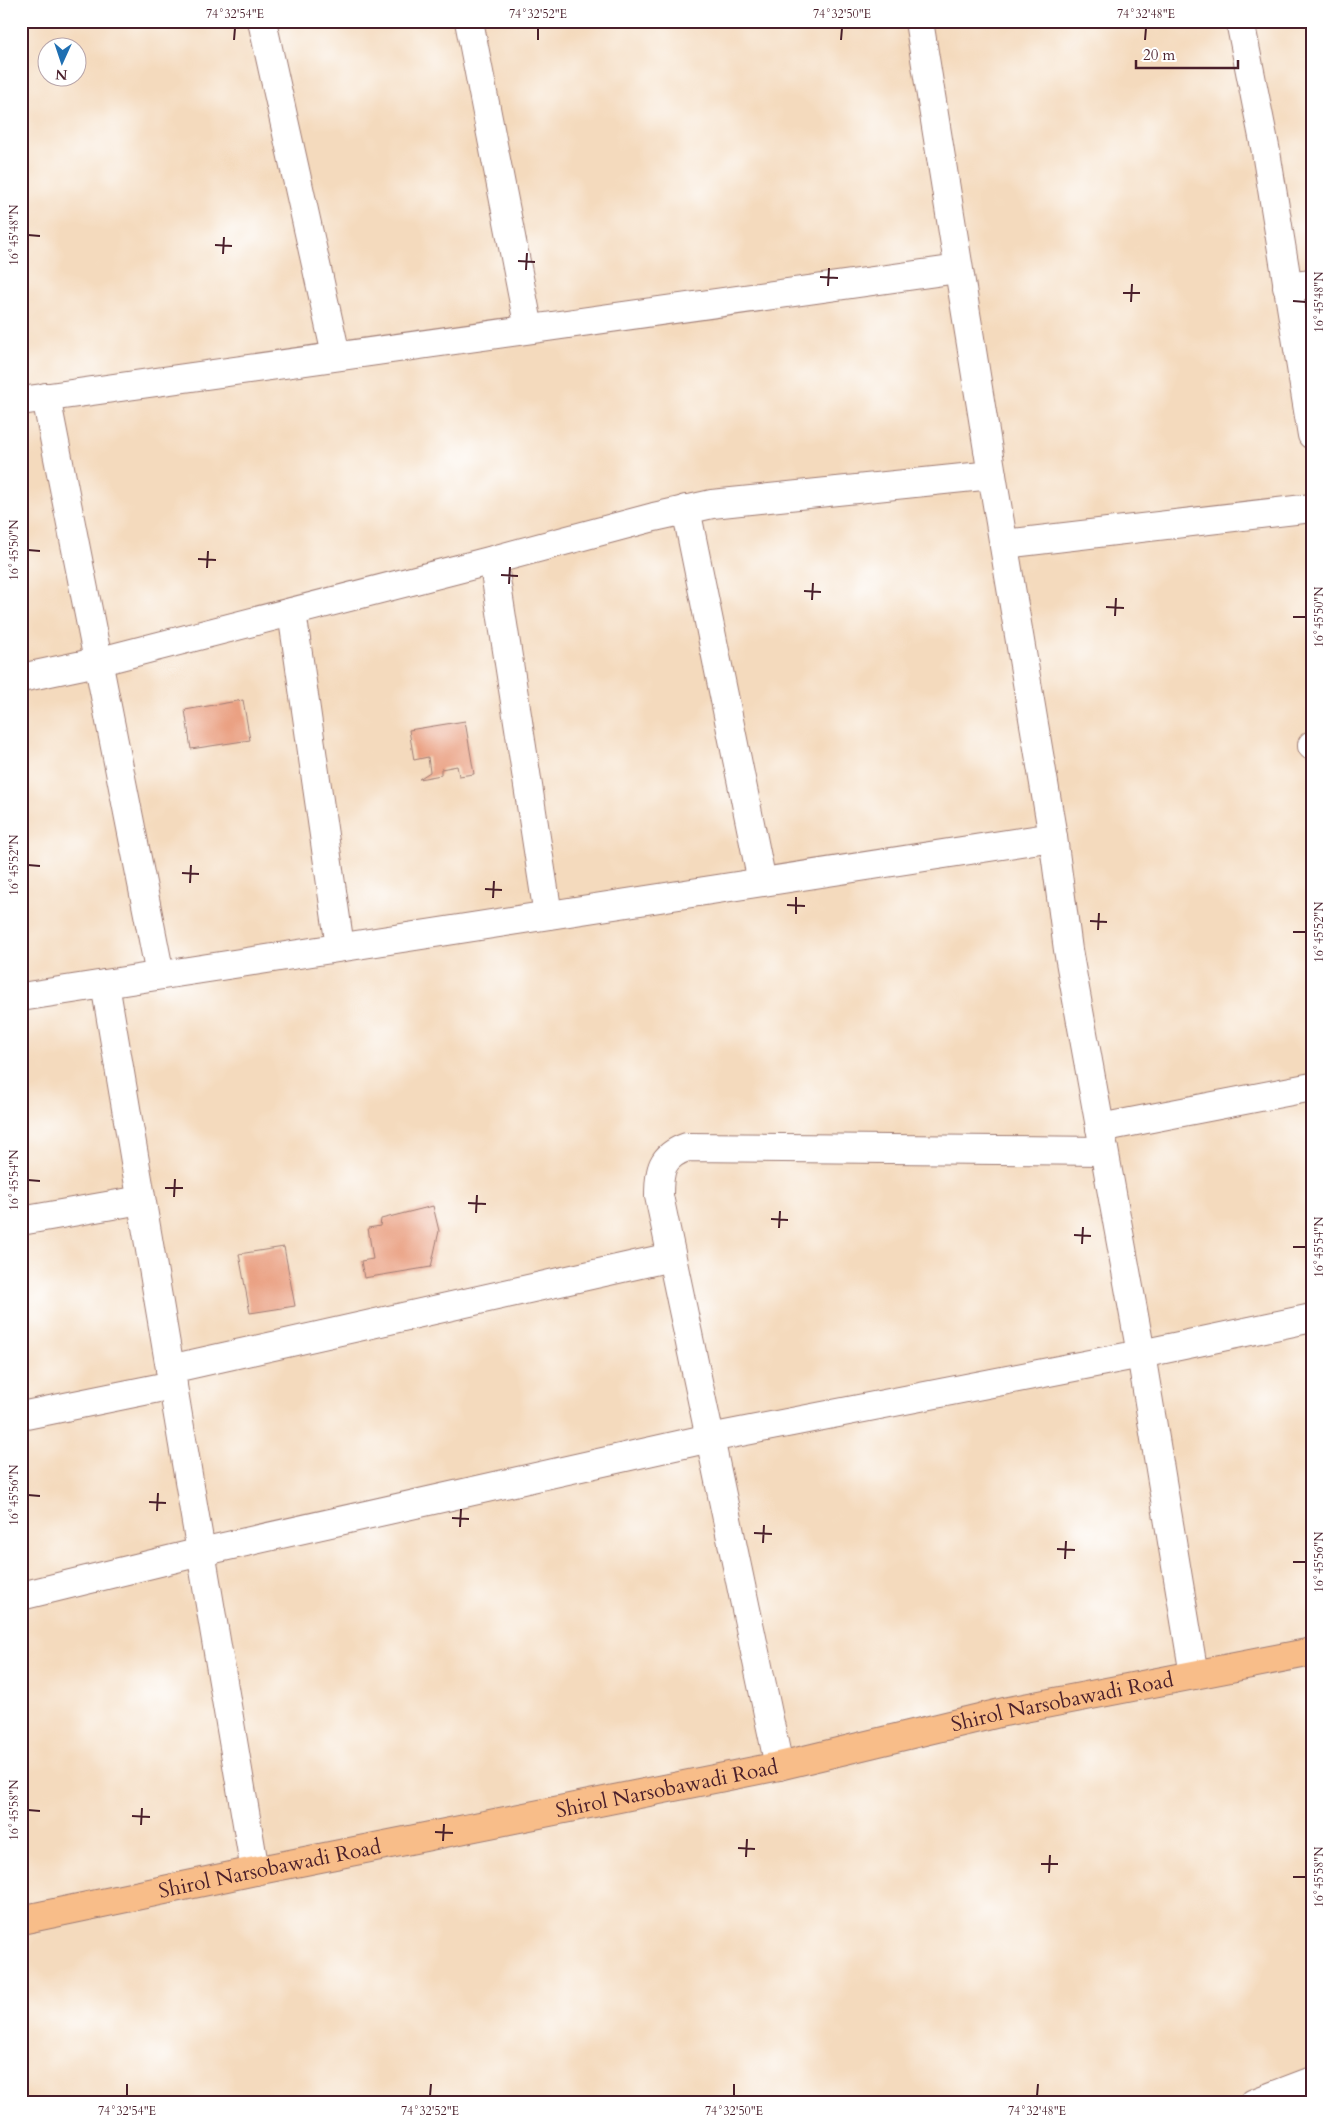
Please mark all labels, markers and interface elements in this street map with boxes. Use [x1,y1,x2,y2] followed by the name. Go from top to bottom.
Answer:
[206,6,264,22] text: 74°32'54"E
[509,6,567,22] text: 74°32'52"E
[813,6,871,22] text: 74°32'50"E
[1117,6,1175,22] text: 74°32'48"E
[38,38,88,88] north arrow
[1136,38,1238,70] scale bar
[1143,45,1175,65] text: 20 m
[55,65,68,84] text: N
[6,204,22,265] text: 16°45'48"N
[1311,271,1327,332] text: 16°45'48"N
[6,519,22,580] text: 16°45'50"N
[1311,586,1327,647] text: 16°45'50"N
[6,834,22,895] text: 16°45'52"N
[1311,901,1327,962] text: 16°45'52"N
[6,1149,22,1210] text: 16°45'54"N
[1311,1216,1327,1277] text: 16°45'54"N
[6,1464,22,1525] text: 16°45'56"N
[1311,1531,1327,1592] text: 16°45'56"N
[948,1665,1176,1739] street label: Shirol Narsobawadi Road
[553,1753,781,1825] street label: Shirol Narsobawadi Road
[6,1779,22,1840] text: 16°45'58"N
[156,1832,384,1906] street label: Shirol Narsobawadi Road
[1311,1846,1327,1907] text: 16°45'58"N
[98,2103,156,2119] text: 74°32'54"E
[401,2103,459,2119] text: 74°32'52"E
[705,2103,763,2119] text: 74°32'50"E
[1008,2103,1066,2119] text: 74°32'48"E

